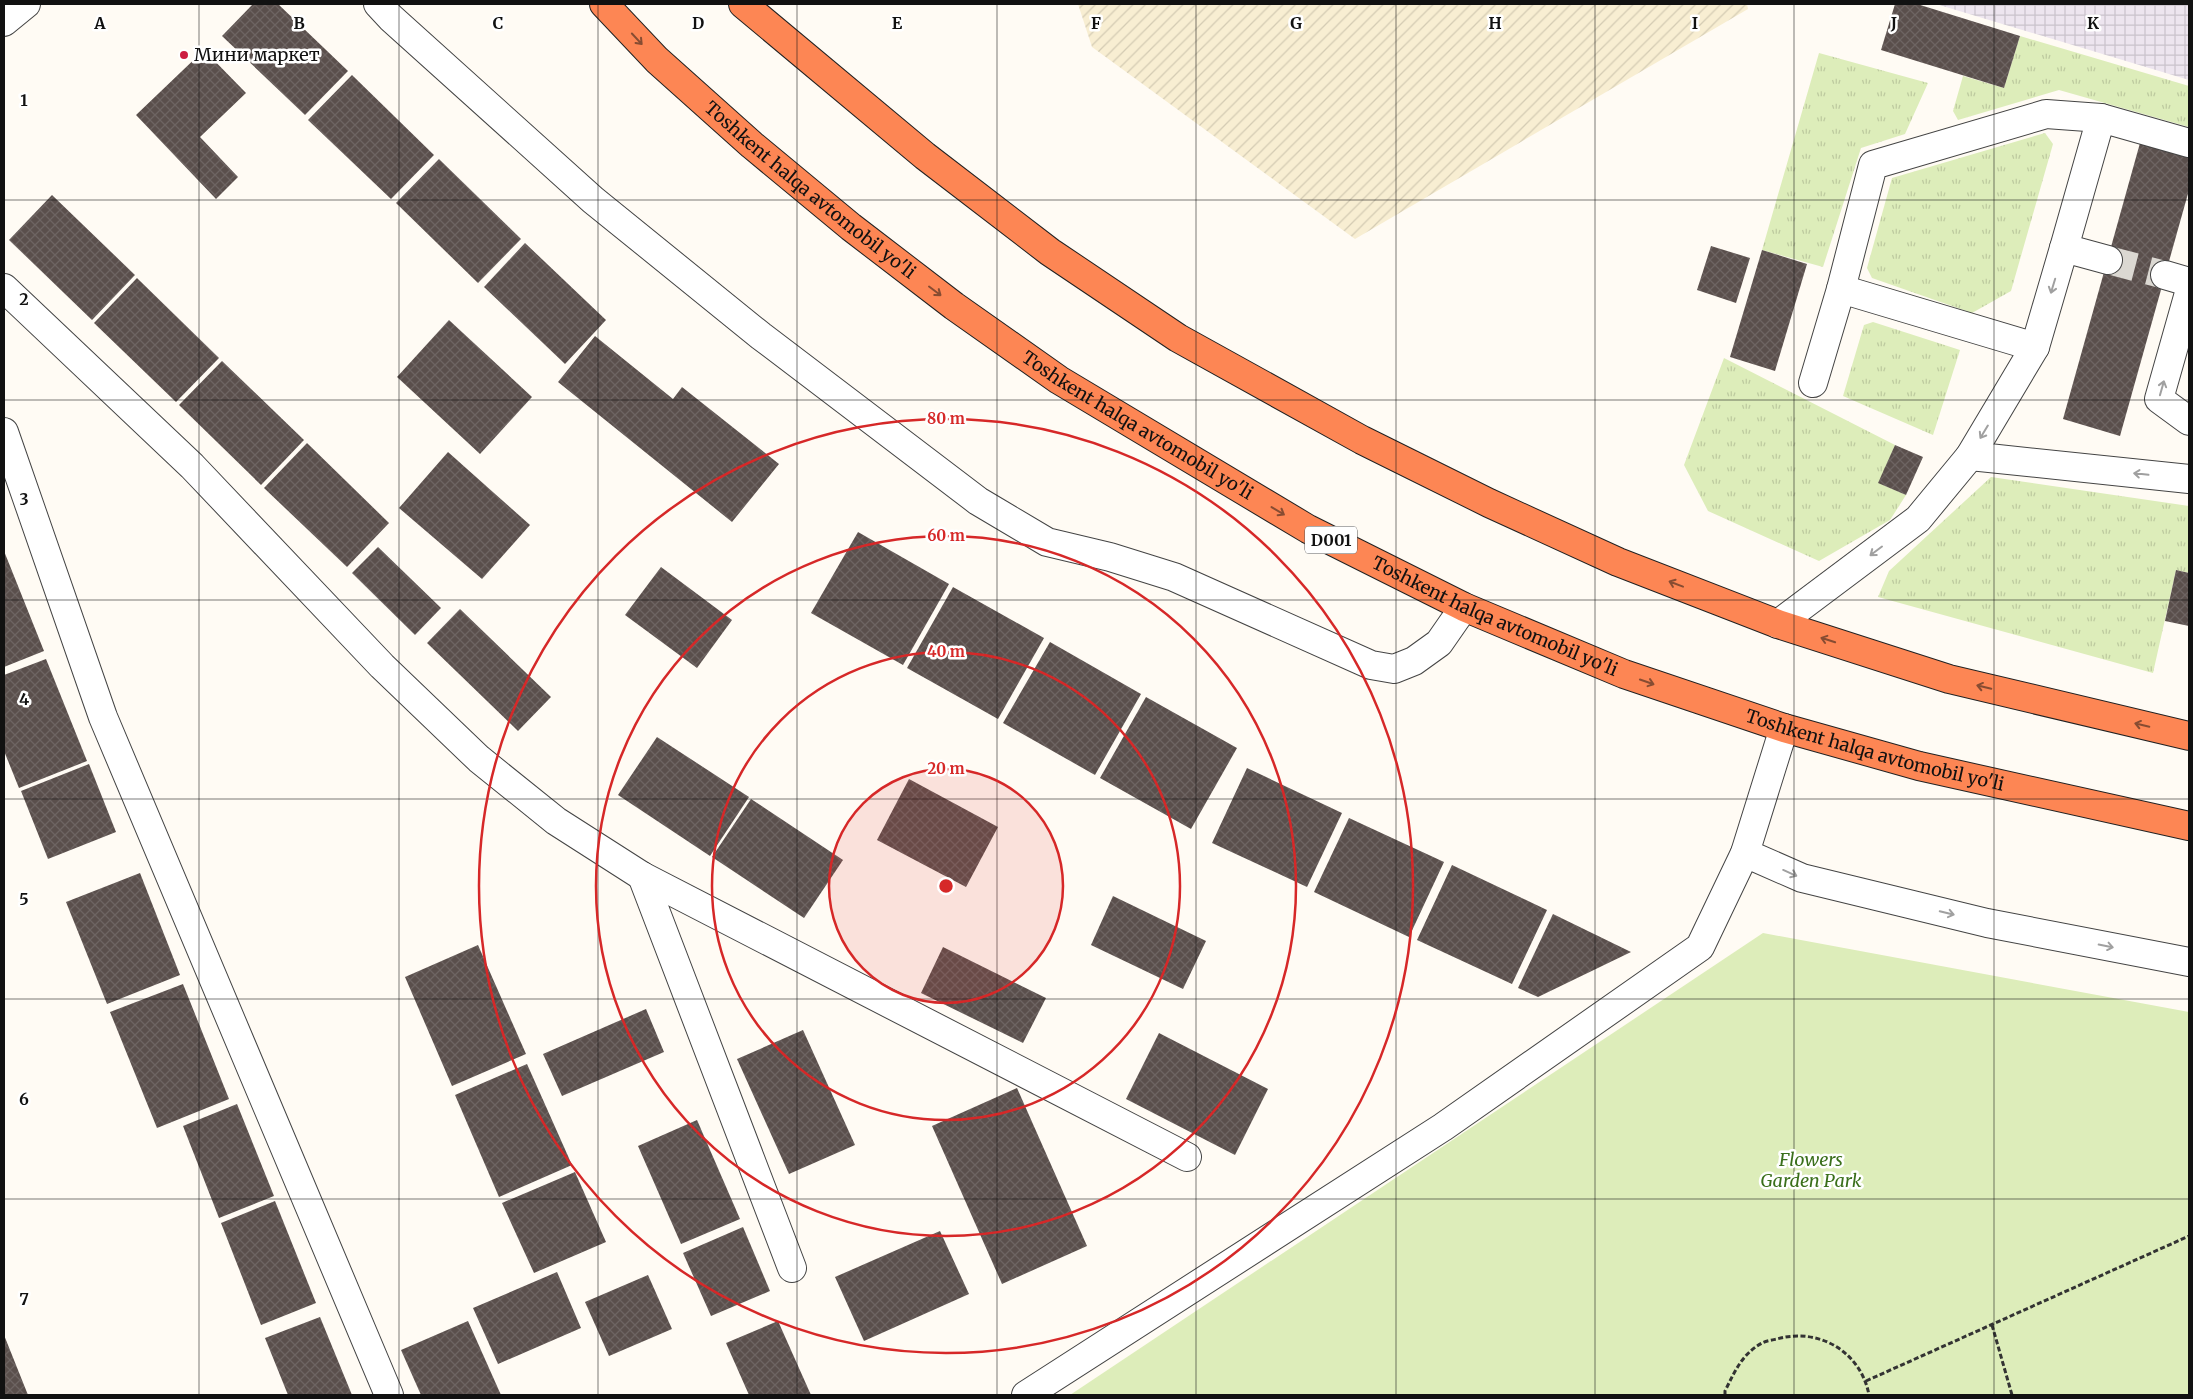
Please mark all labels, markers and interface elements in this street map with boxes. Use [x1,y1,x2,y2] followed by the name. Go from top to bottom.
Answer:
[93,13,106,33] text: A
[293,13,305,33] text: B
[493,13,503,33] text: C
[692,13,704,33] text: D
[892,13,903,33] text: E
[1091,13,1101,33] text: F
[1290,13,1302,33] text: G
[1488,13,1502,33] text: H
[1692,13,1698,33] text: I
[1890,13,1897,33] text: J
[2087,13,2099,33] text: K
[631,33,643,46] one-way arrow
[194,43,320,66] place label: Мини маркет
[178,49,190,61] marker: Мини маркет
[20,90,28,110] text: 1
[700,96,921,284] street label: Toshkent halqa avtomobil yo'li
[2048,277,2058,293] one-way arrow
[928,286,942,296] one-way arrow
[19,289,29,309] text: 2
[1018,345,1258,505] street label: Toshkent halqa avtomobil yo'li
[2158,380,2168,396] one-way arrow
[927,409,965,428] text: 80 m
[1979,424,1989,438] one-way arrow
[2133,469,2149,479] one-way arrow
[19,489,29,509] text: 3
[1270,506,1284,516] one-way arrow
[927,526,965,545] text: 60 m
[1305,526,1357,554] road number: D001
[1870,545,1883,556] one-way arrow
[1368,551,1621,681] street label: Toshkent halqa avtomobil yo'li
[1669,579,1684,589] one-way arrow
[1821,635,1837,644] one-way arrow
[927,642,965,661] text: 40 m
[1639,677,1655,687] one-way arrow
[1976,682,1992,691] one-way arrow
[19,689,29,709] text: 4
[1743,704,2007,796] street label: Toshkent halqa avtomobil yo'li
[2134,720,2150,729] one-way arrow
[927,759,965,778] text: 20 m
[1782,868,1797,878] one-way arrow
[937,877,955,895] centre of rings
[19,889,29,909] text: 5
[1939,909,1955,918] one-way arrow
[2098,942,2114,951] one-way arrow
[19,1089,29,1109] text: 6
[1761,1148,1862,1192] park label: Flowers Garden Park
[19,1289,29,1309] text: 7

